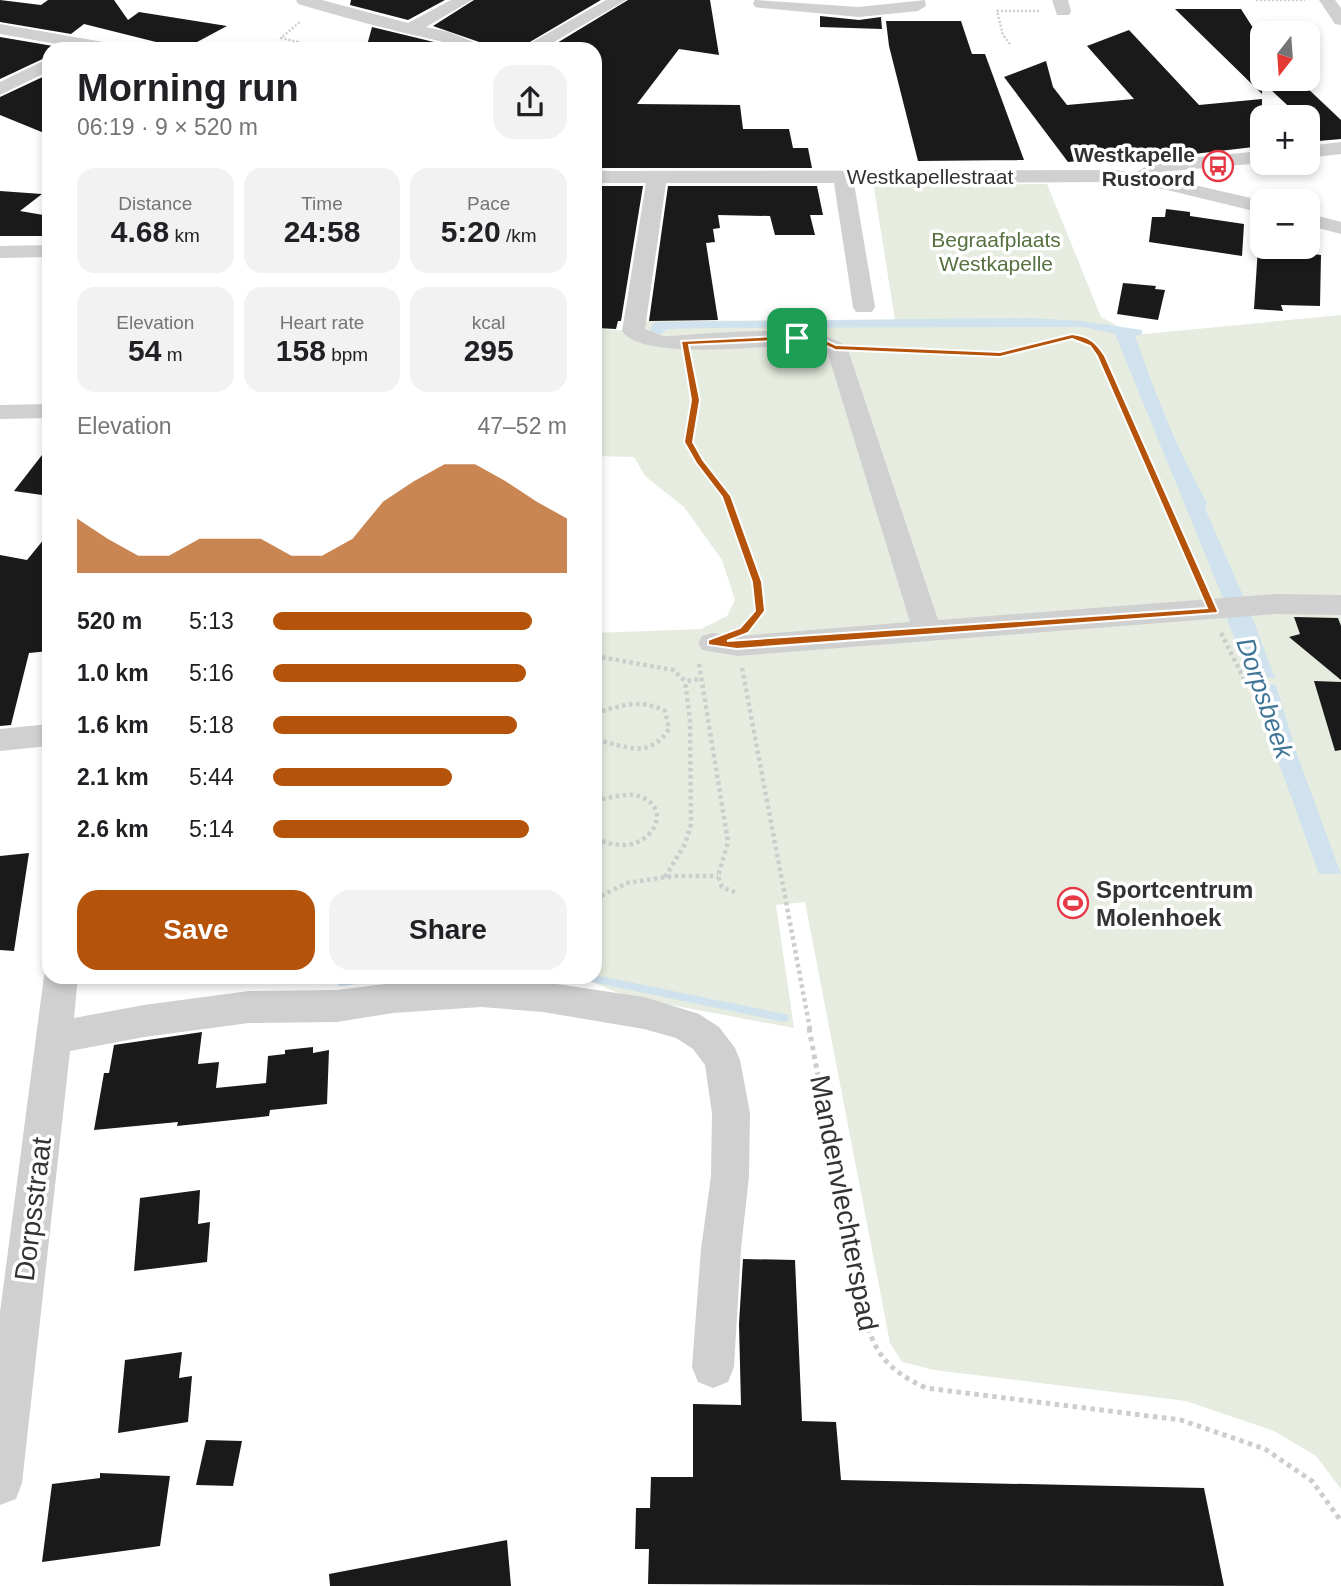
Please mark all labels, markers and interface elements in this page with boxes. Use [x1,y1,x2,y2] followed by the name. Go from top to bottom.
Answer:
[1250,21,1320,91] north arrow
[1250,21,1320,259] map controls
[493,65,567,139] button: share
[77,67,299,109] text: Morning run
[1250,105,1320,175] button: +
[77,114,258,140] text: 06:19 · 9 × 520 m
[1074,143,1195,190] place label: Westkapelle Rustoord
[1201,149,1235,183] bus stop icon: Westkapelle Rustoord
[847,165,1013,188] street label: Westkapellestraat
[1250,189,1320,259] button: −
[118,193,192,214] text: Distance
[301,193,343,214] text: Time
[467,193,510,214] text: Pace
[111,215,169,248] text: 4.68
[284,215,360,248] text: 24:58
[441,215,501,248] text: 5:20
[169,225,200,246] text: km
[501,225,537,246] text: /km
[931,228,1061,275] park label: Begraafplaats Westkapelle
[767,308,827,368] pin
[116,312,194,333] text: Elevation
[280,312,364,333] text: Heart rate
[472,312,506,333] text: kcal
[778,319,816,357] icon: arrive
[128,334,161,367] text: 54
[276,334,326,367] text: 158
[464,334,514,367] text: 295
[161,344,183,365] text: m
[326,344,368,365] text: bpm
[77,413,172,439] text: Elevation
[477,413,567,439] text: 47–52 m
[77,608,142,634] text: 520 m
[189,608,234,634] text: 5:13
[1230,634,1300,764] water label: Dorpsbeek
[77,660,149,686] text: 1.0 km
[189,660,234,686] text: 5:16
[77,712,149,738] text: 1.6 km
[189,712,234,738] text: 5:18
[77,764,149,790] text: 2.1 km
[189,764,234,790] text: 5:44
[77,816,149,842] text: 2.6 km
[189,816,234,842] text: 5:14
[1096,876,1253,931] place label: Sportcentrum Molenhoek
[1056,886,1090,920] sports icon: Sportcentrum Molenhoek
[77,890,315,970] button: Save
[329,890,567,970] button: Share
[804,1072,884,1334] street label: Mandenvlechterspad
[9,1135,57,1283] street label: Dorpsstraat

